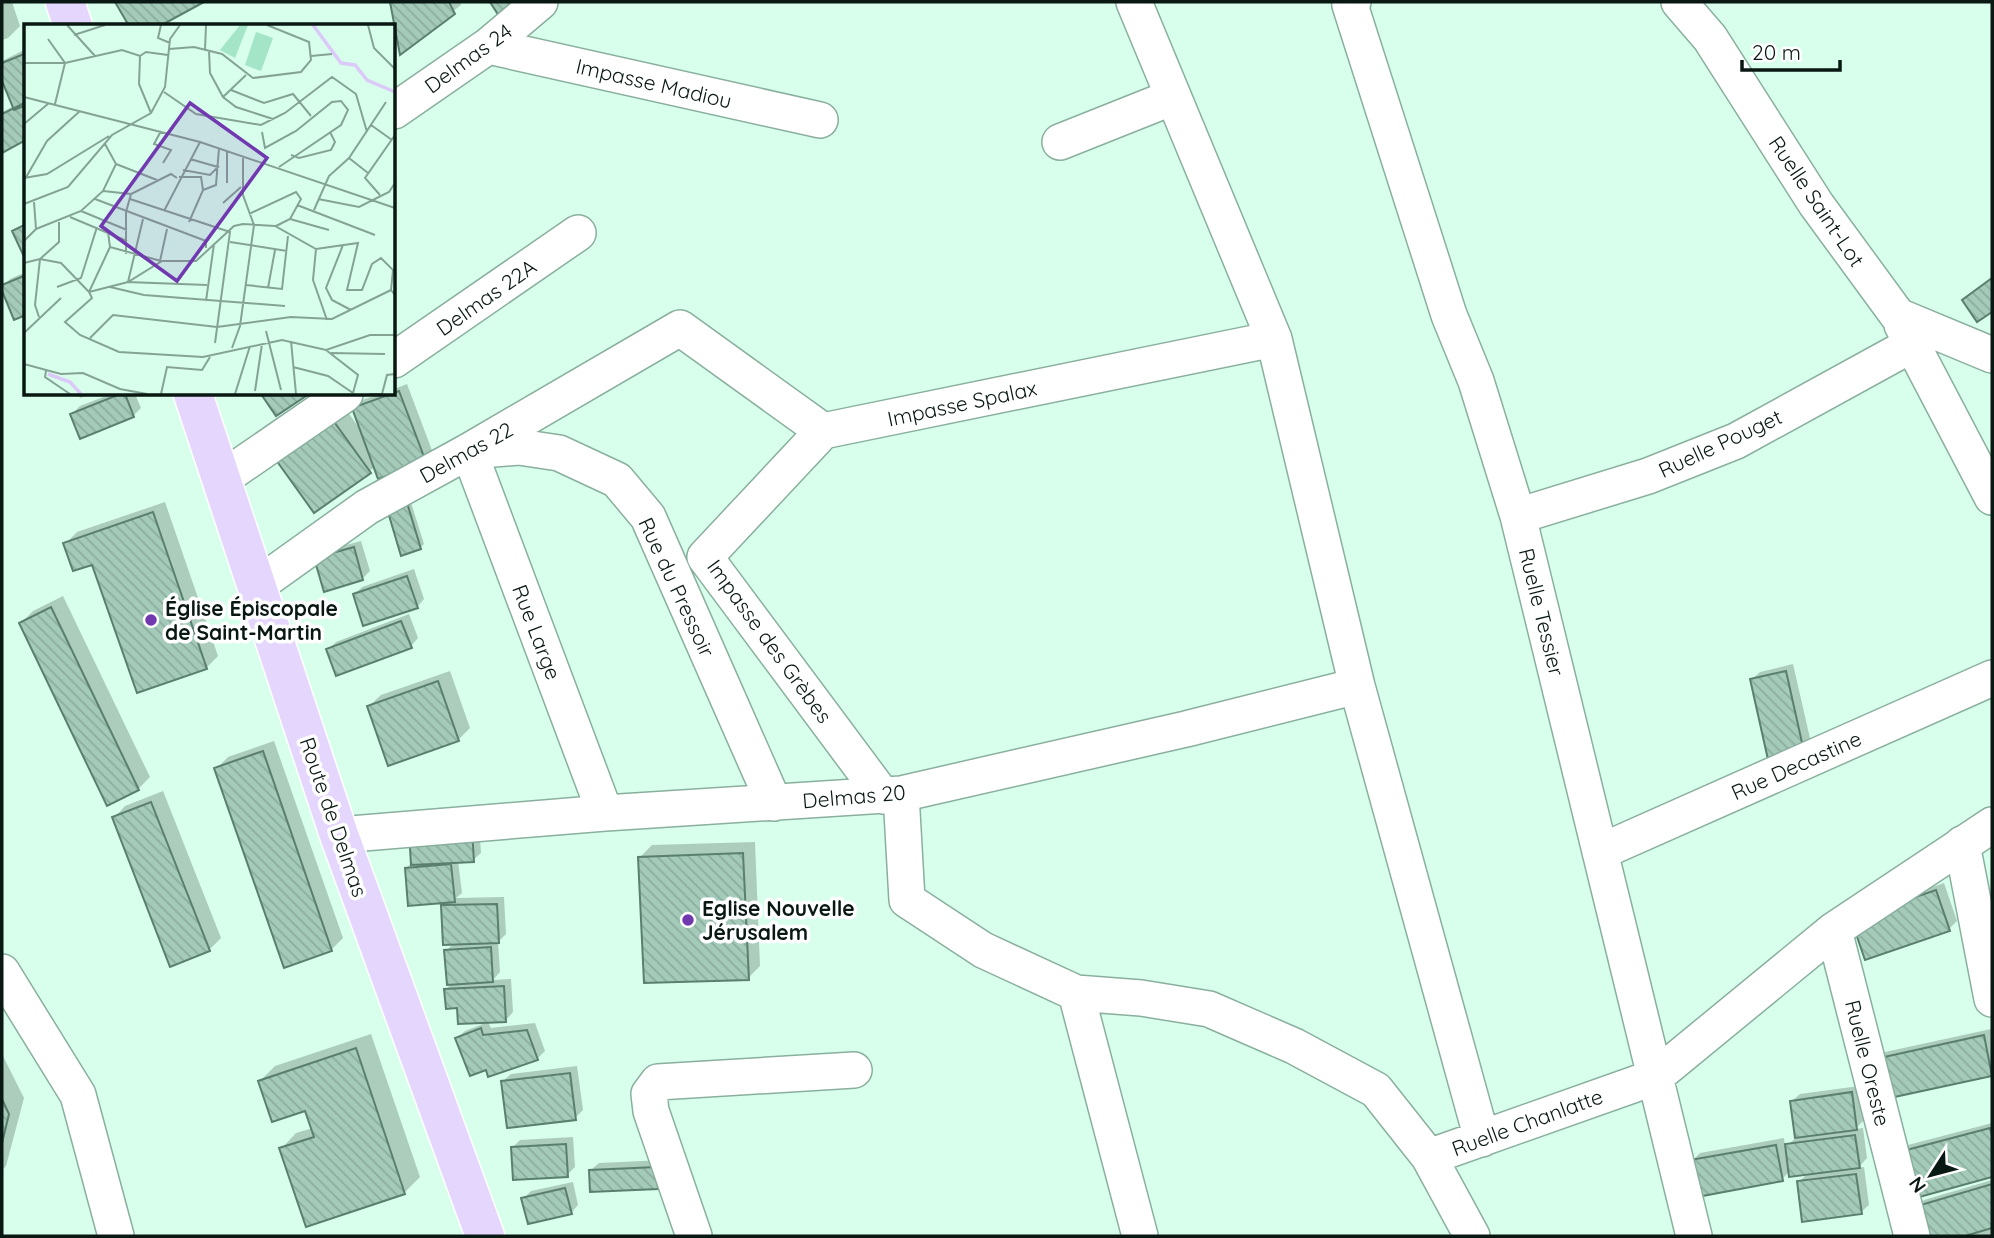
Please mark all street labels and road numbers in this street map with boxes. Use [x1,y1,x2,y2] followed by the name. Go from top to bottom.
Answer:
[419,18,517,98] street label: Delmas 24
[574,52,734,114] street label: Impasse Madiou
[1764,131,1870,271] street label: Ruelle Saint-Lot
[431,253,541,341] street label: Delmas 22A
[885,374,1039,432] street label: Impasse Spalax
[1654,403,1786,483] street label: Ruelle Pouget
[415,416,517,488] street label: Delmas 22
[633,513,721,661] street label: Rue du Pressoir
[1514,545,1570,679] street label: Ruelle Tessier
[702,554,838,728] street label: Impasse des Grèbes
[507,581,567,683] street label: Rue Large
[1727,725,1865,805] street label: Rue Decastine
[294,734,374,900] street label: Route de Delmas
[801,779,907,813] street label: Delmas 20
[1840,997,1896,1129] street label: Ruelle Oreste
[1448,1083,1606,1161] street label: Ruelle Chanlatte

